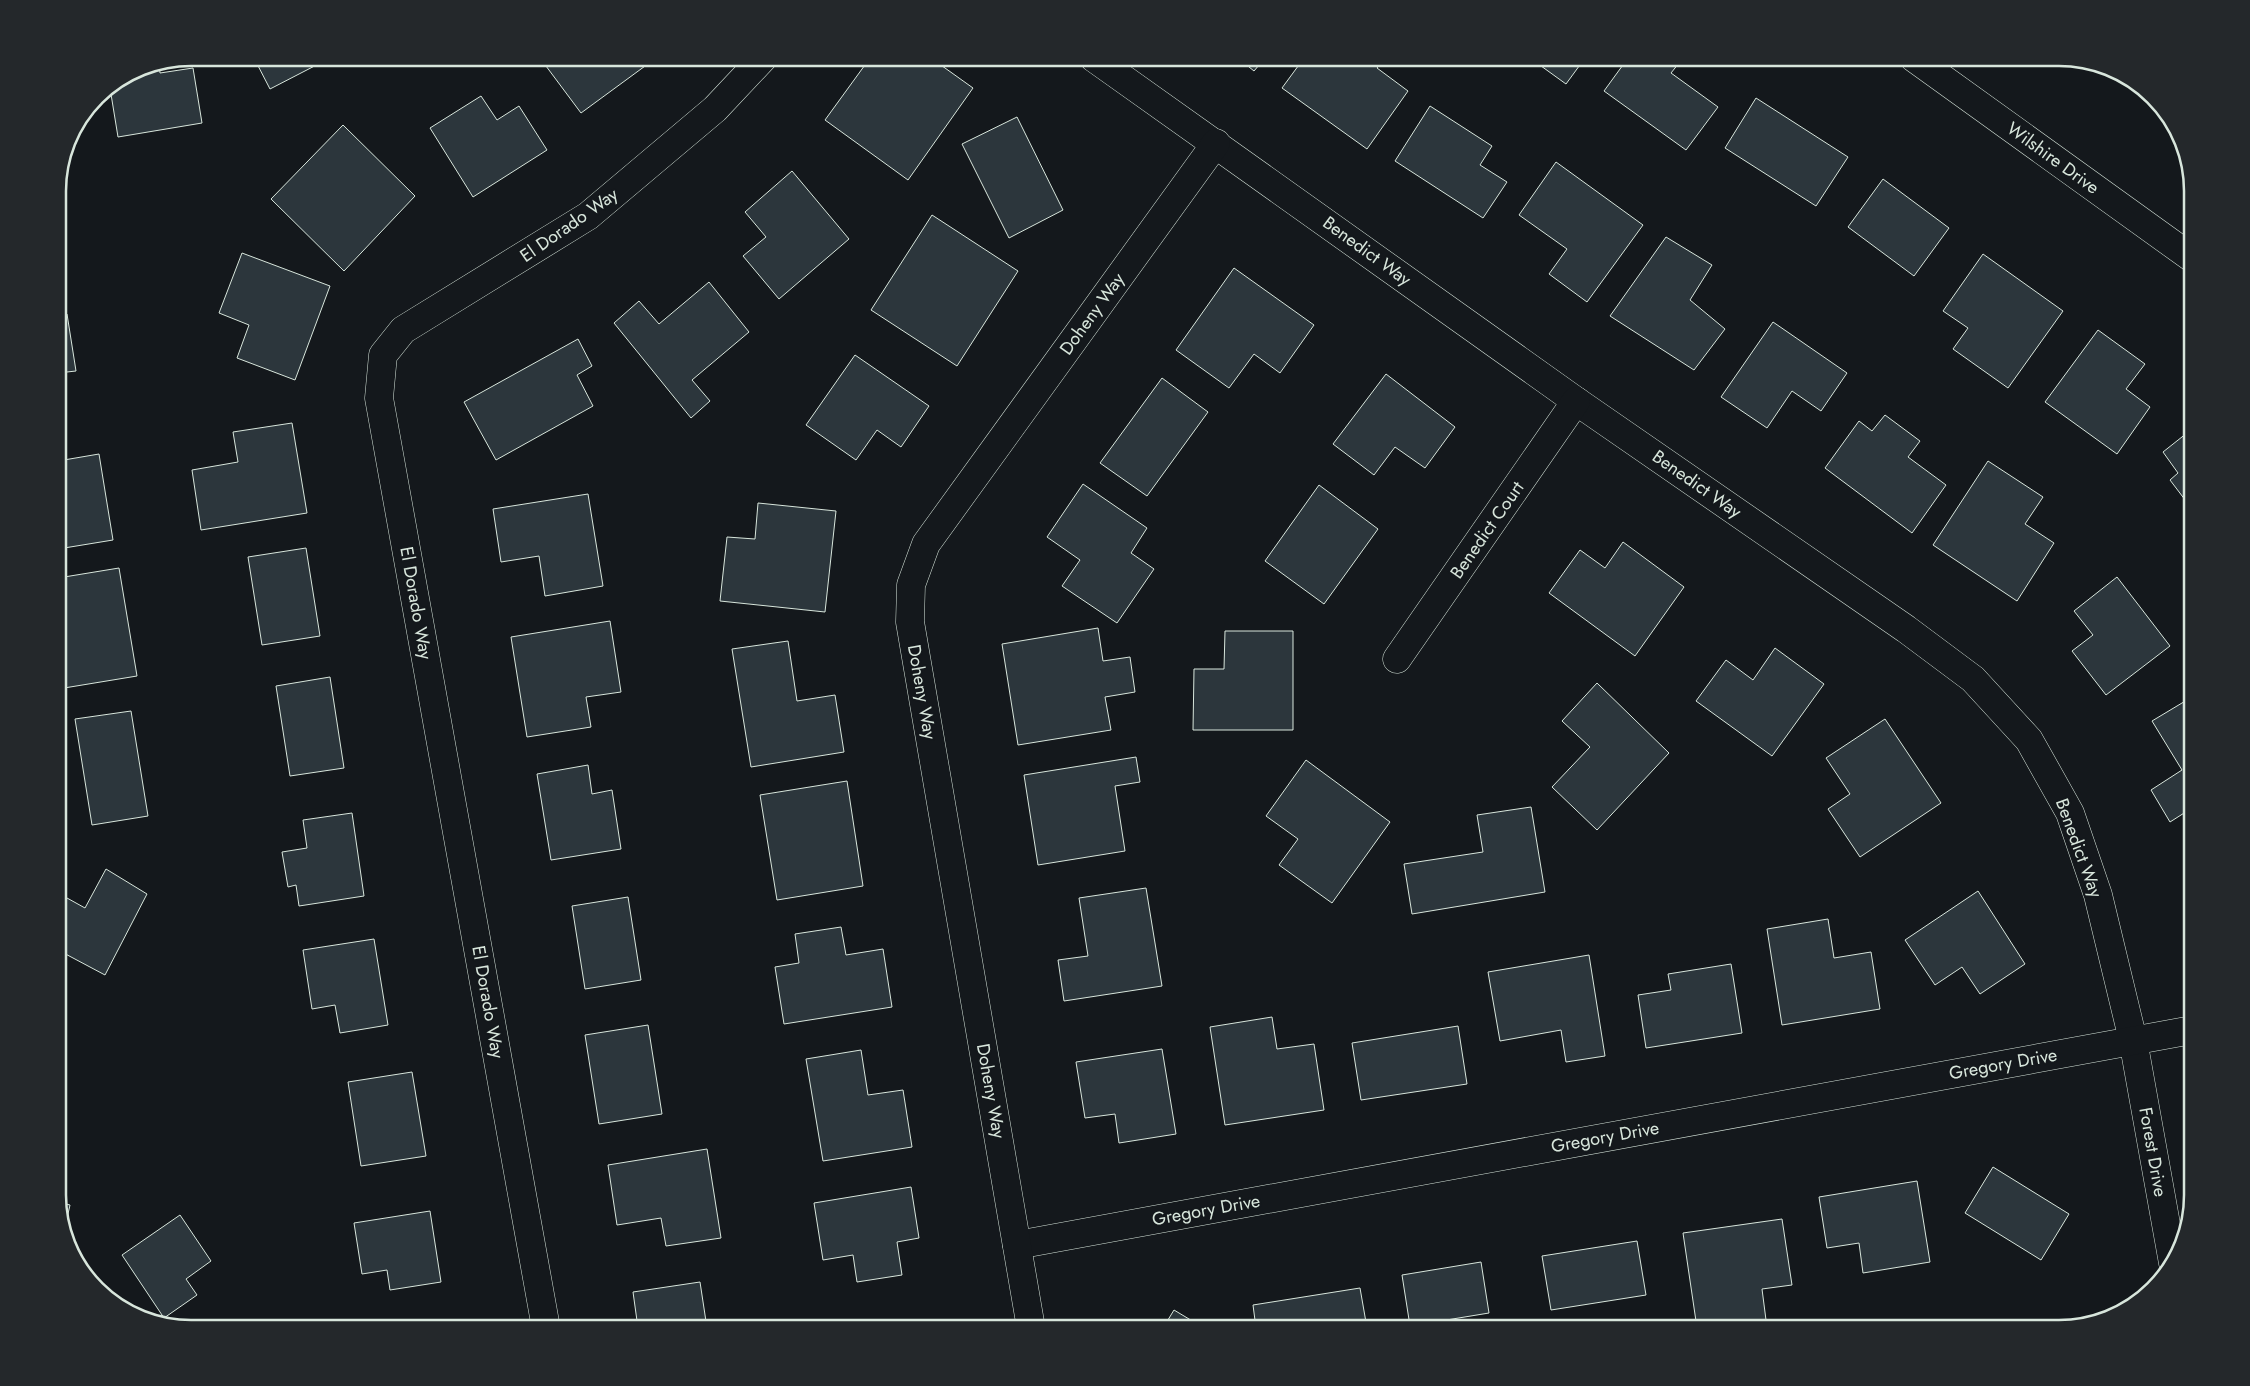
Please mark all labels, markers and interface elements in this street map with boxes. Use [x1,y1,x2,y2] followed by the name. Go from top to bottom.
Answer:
[2001,116,2105,200] street label: Wilshire Drive
[515,182,623,268] street label: El Dorado Way
[1317,210,1417,292] street label: Benedict Way
[1053,267,1131,360] street label: Doheny Way
[1647,444,1747,524] street label: Benedict Way
[1444,476,1531,584] street label: Benedict Court
[393,544,439,662] street label: El Dorado Way
[901,642,943,742] street label: Doheny Way
[2049,795,2109,901] street label: Benedict Way
[465,943,511,1061] street label: El Dorado Way
[970,1041,1012,1141] street label: Doheny Way
[1947,1042,2059,1086] street label: Gregory Drive
[2132,1105,2174,1199] street label: Forest Drive
[1549,1115,1661,1159] street label: Gregory Drive
[1150,1188,1262,1232] street label: Gregory Drive

